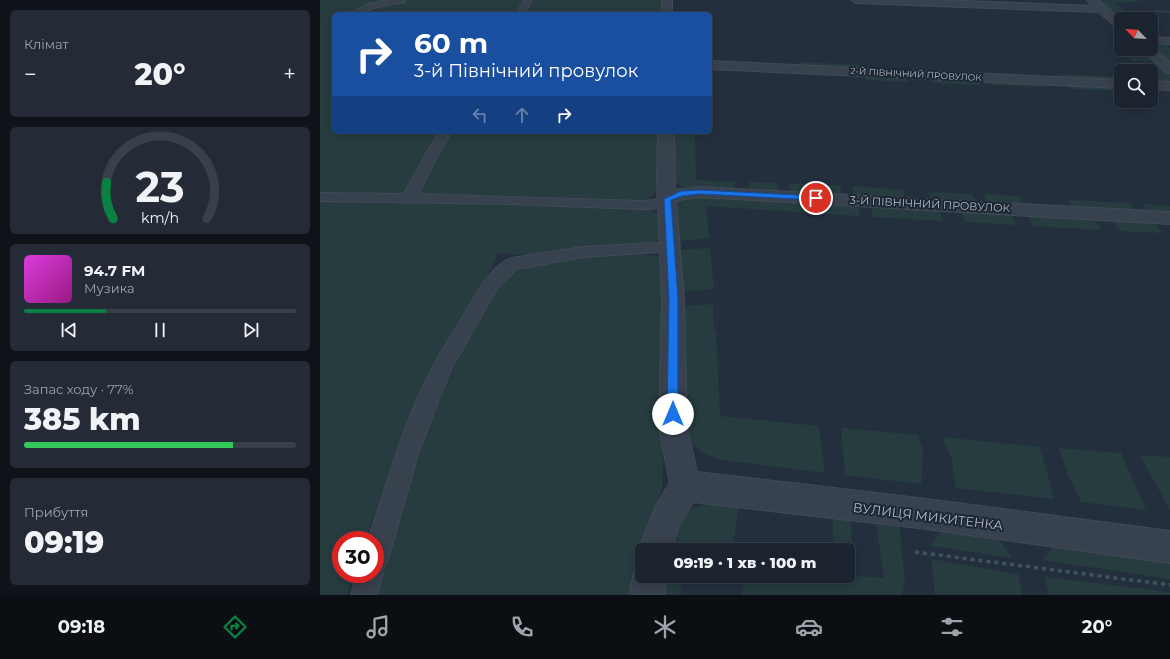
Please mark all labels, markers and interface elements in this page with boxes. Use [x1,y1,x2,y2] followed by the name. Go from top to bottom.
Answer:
[1114,12,1158,56] north arrow
[1114,12,1158,108] map controls
[414,26,488,60] text: 60 m
[348,28,400,80] icon: right
[24,36,69,52] text: Клімат
[134,56,186,93] text: 20°
[414,60,638,82] text: 3-й Північний провулок
[24,61,37,88] text: −
[283,61,296,88] text: +
[1114,64,1158,108] button: search
[850,65,983,83] street label: 2-Й ПІВНІЧНИЙ ПРОВУЛОК
[469,104,491,126] icon: left
[511,104,533,126] icon: ahead
[553,104,575,126] icon: right
[135,161,185,211] text: 23
[799,181,833,215] pin
[805,187,827,209] icon: arrive
[849,193,1011,215] street label: 3-Й ПІВНІЧНИЙ ПРОВУЛОК
[141,208,179,226] text: km/h
[84,261,145,280] text: 94.7 FM
[84,280,135,296] text: Музика
[58,319,80,341] icon: previous
[149,319,171,341] icon: pause
[240,319,262,341] icon: next
[24,381,133,397] text: Запас ходу · 77%
[652,393,694,435] position arrow
[24,401,141,438] text: 385 km
[852,499,1004,533] street label: ВУЛИЦЯ МИКИТЕНКА
[24,504,88,520] text: Прибуття
[24,524,104,561] text: 09:19
[332,531,384,583] speed limit sign: 30
[673,553,817,572] text: 09:19 · 1 хв · 100 m
[221,613,249,641] icon: directions
[364,613,392,641] icon: music
[508,613,536,641] icon: phone
[651,613,679,641] icon: climate
[795,613,823,641] icon: car
[938,613,966,641] icon: filters
[58,616,105,638] text: 09:18
[1082,616,1112,638] text: 20°

